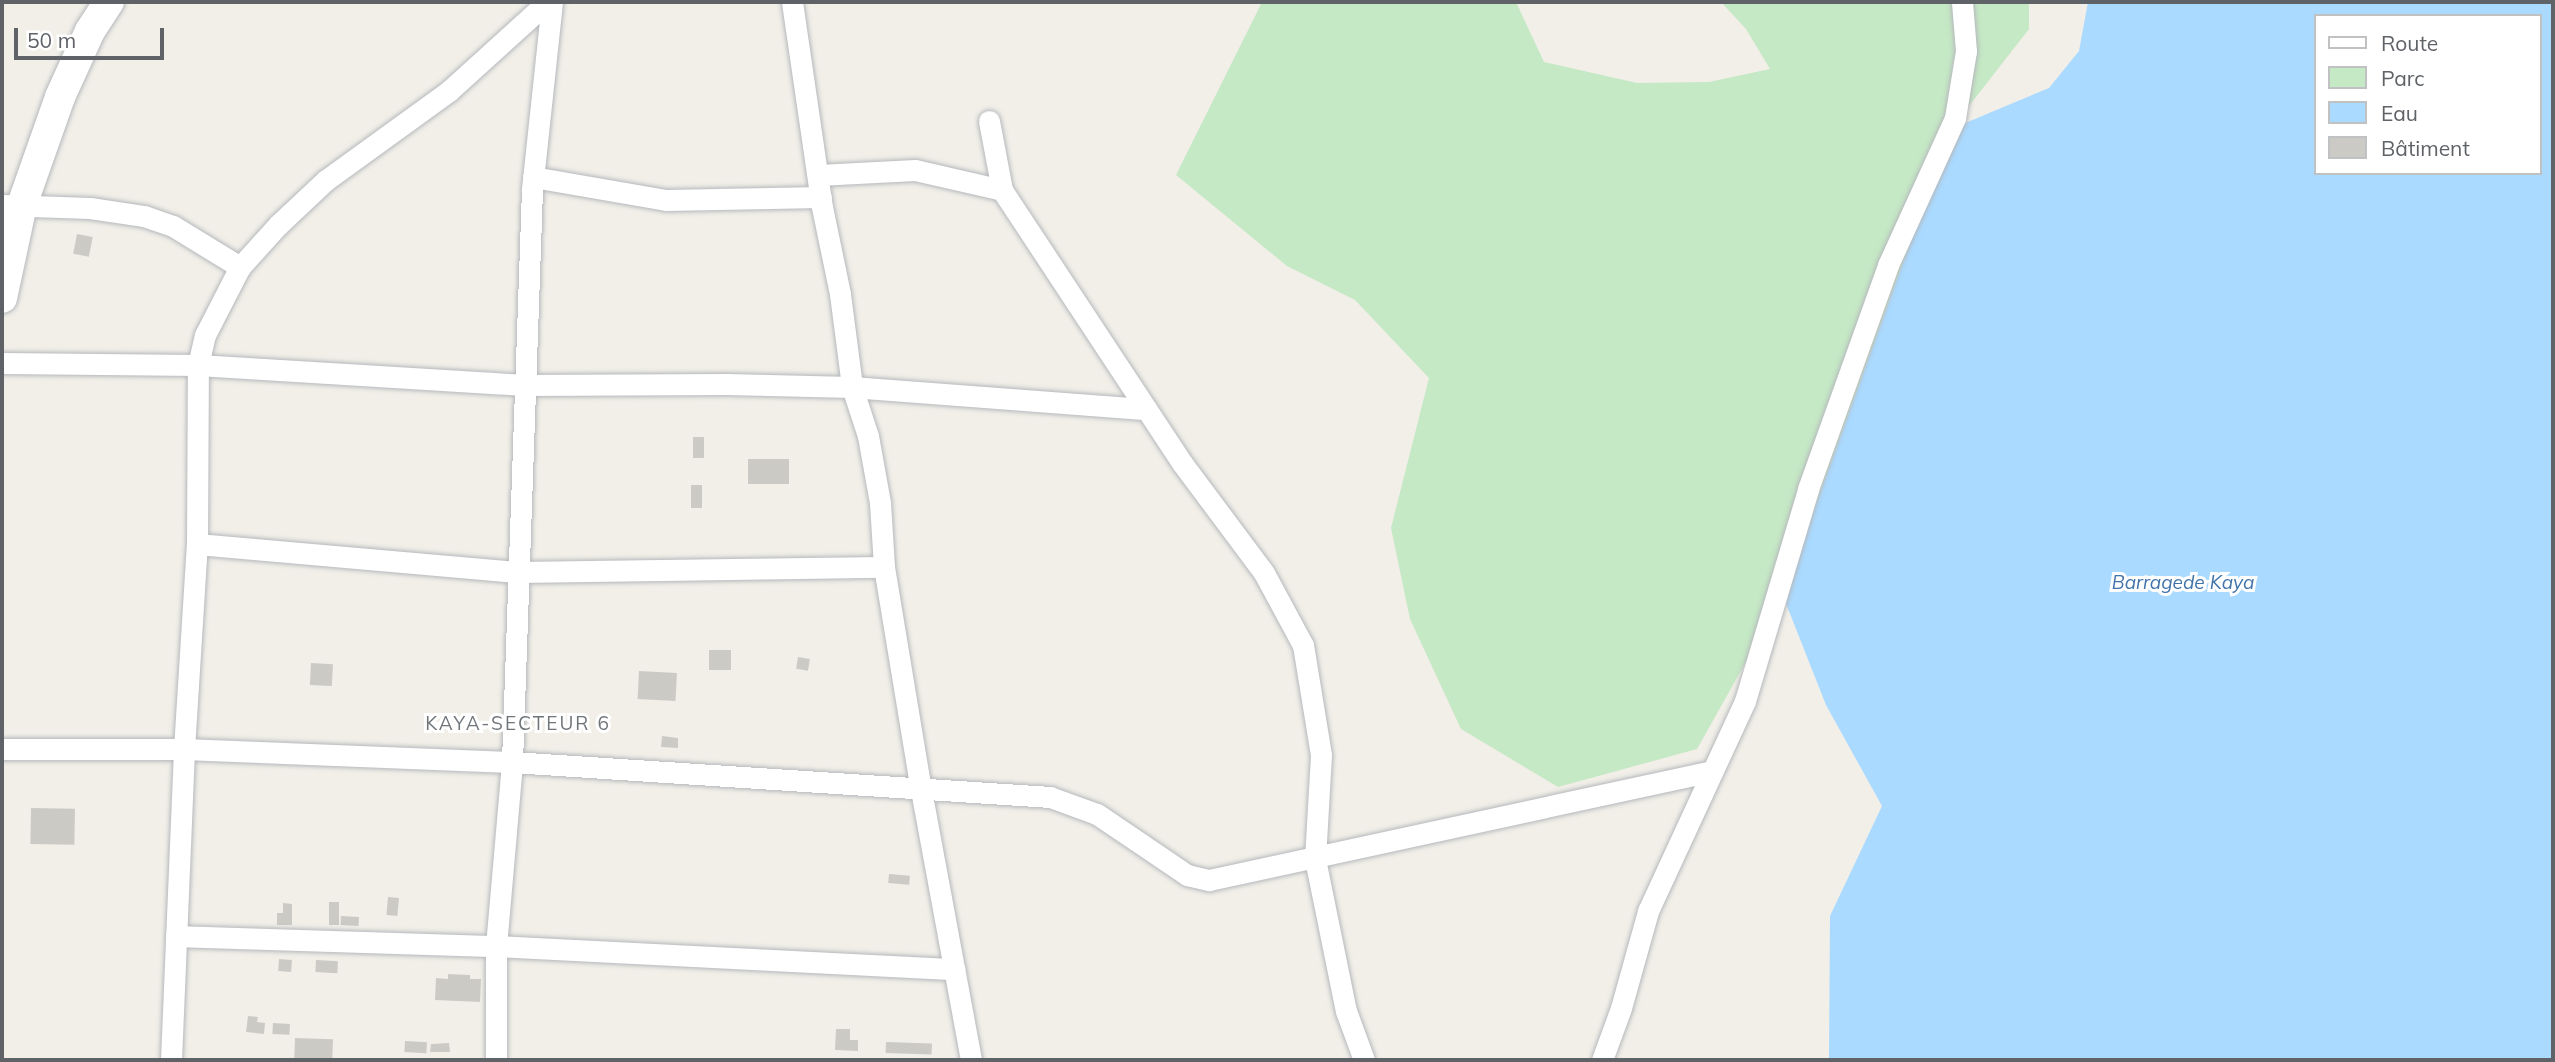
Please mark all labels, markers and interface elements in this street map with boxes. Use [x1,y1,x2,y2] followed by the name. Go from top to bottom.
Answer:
[18,14,168,58] scale bar
[2314,14,2541,175] legend
[27,27,76,53] text: 50 m
[2381,30,2438,56] text: Route
[2381,65,2425,91] text: Parc
[2381,100,2418,126] text: Eau
[2381,135,2470,161] text: Bâtiment
[2112,572,2254,594] water label: Barragede Kaya
[427,713,609,735] district label: KAYA-SECTEUR 6

